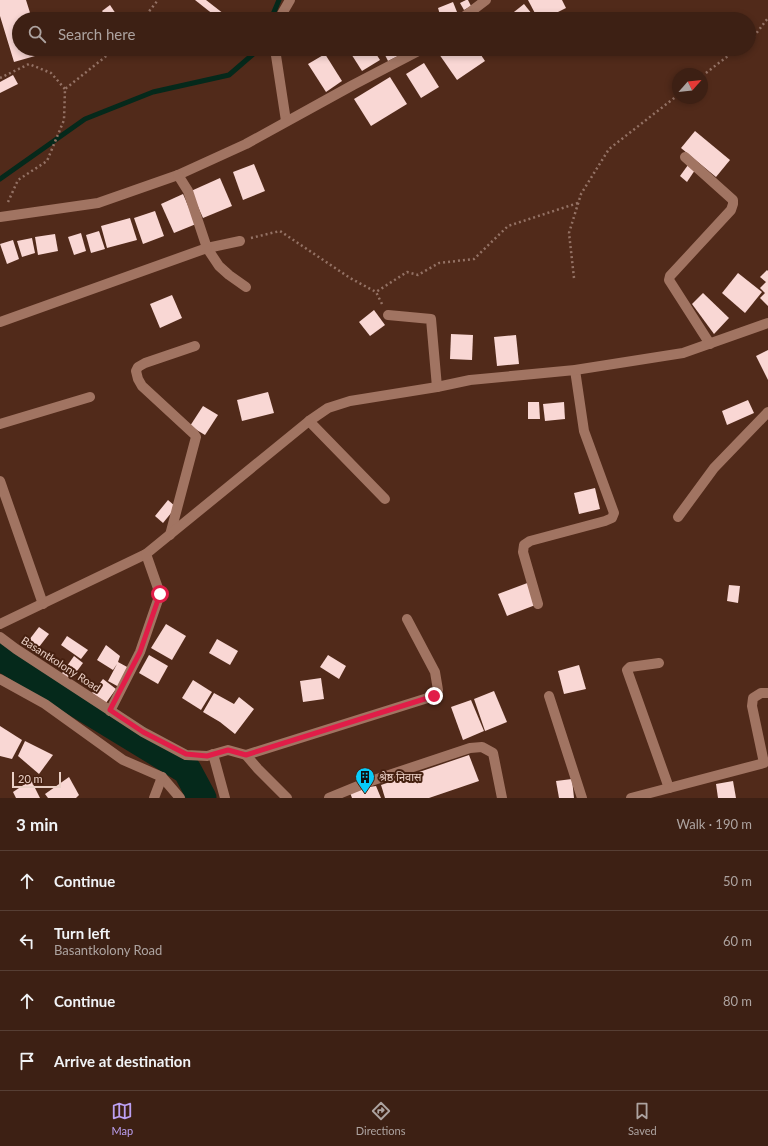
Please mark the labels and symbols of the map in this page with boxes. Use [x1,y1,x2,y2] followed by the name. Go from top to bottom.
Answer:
[672,68,708,104] north arrow
[151,585,169,603] route start
[19,633,103,694] street label: Basantkolony Road
[425,687,443,705] route end
[354,766,376,794] building icon: श्रेष्ठ निवास
[12,770,61,789] scale bar
[379,770,422,783] place label: श्रेष्ठ निवास

